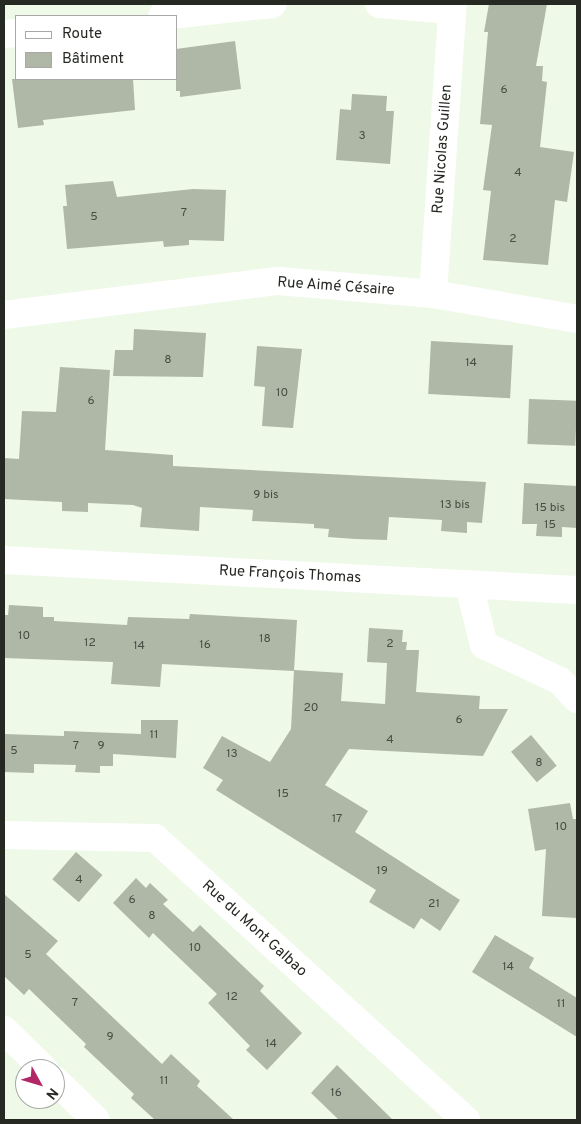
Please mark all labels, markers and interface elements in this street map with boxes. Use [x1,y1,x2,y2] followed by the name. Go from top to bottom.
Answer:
[15,15,178,80] legend
[62,25,102,44] text: Route
[62,50,124,69] text: Bâtiment
[430,84,456,214] street label: Rue Nicolas Guillen
[500,84,508,98] house number: 6
[358,130,366,144] house number: 3
[514,167,522,181] house number: 4
[181,207,187,221] house number: 7
[90,211,98,225] house number: 5
[509,233,517,247] house number: 2
[276,274,396,300] street label: Rue Aimé Césaire
[164,354,172,368] house number: 8
[465,357,477,371] house number: 14
[276,387,288,401] house number: 10
[87,395,95,409] house number: 6
[253,489,279,503] house number: 9 bis
[440,499,470,513] house number: 13 bis
[535,502,565,516] house number: 15 bis
[544,519,556,533] house number: 15
[218,562,362,588] street label: Rue François Thomas
[18,630,30,644] house number: 10
[259,633,271,647] house number: 18
[84,637,96,651] house number: 12
[386,638,394,652] house number: 2
[199,639,211,653] house number: 16
[133,640,145,654] house number: 14
[303,702,319,716] house number: 20
[455,714,463,728] house number: 6
[150,729,158,743] house number: 11
[386,734,394,748] house number: 4
[73,740,79,754] house number: 7
[97,740,105,754] house number: 9
[10,745,18,759] house number: 5
[226,748,238,762] house number: 13
[535,757,543,771] house number: 8
[277,788,289,802] house number: 15
[332,813,342,827] house number: 17
[555,821,567,835] house number: 10
[376,865,388,879] house number: 19
[75,874,83,888] house number: 4
[198,877,310,981] street label: Rue du Mont Galbao
[128,894,136,908] house number: 6
[428,898,440,912] house number: 21
[148,910,156,924] house number: 8
[189,942,201,956] house number: 10
[24,949,32,963] house number: 5
[502,961,514,975] house number: 14
[226,991,238,1005] house number: 12
[72,997,78,1011] house number: 7
[557,998,565,1012] house number: 11
[106,1031,114,1045] house number: 9
[265,1038,277,1052] house number: 14
[15,1059,65,1109] north arrow
[160,1075,168,1089] house number: 11
[41,1084,61,1102] text: N
[330,1087,342,1101] house number: 16

